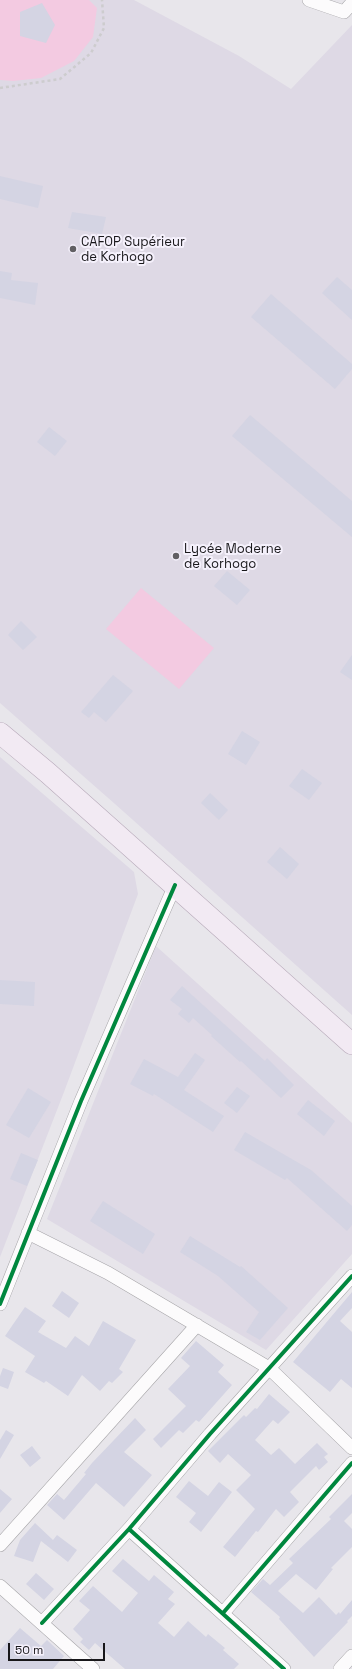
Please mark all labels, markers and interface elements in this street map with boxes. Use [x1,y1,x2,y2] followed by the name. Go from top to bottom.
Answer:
[81,234,185,265] place label: CAFOP Supérieur de Korhogo
[68,244,78,254] marker: CAFOP Supérieur de Korhogo
[184,541,281,572] place label: Lycée Moderne de Korhogo
[171,551,181,561] marker: Lycée Moderne de Korhogo
[10,1635,107,1661] scale bar
[15,1642,43,1658] text: 50 m

